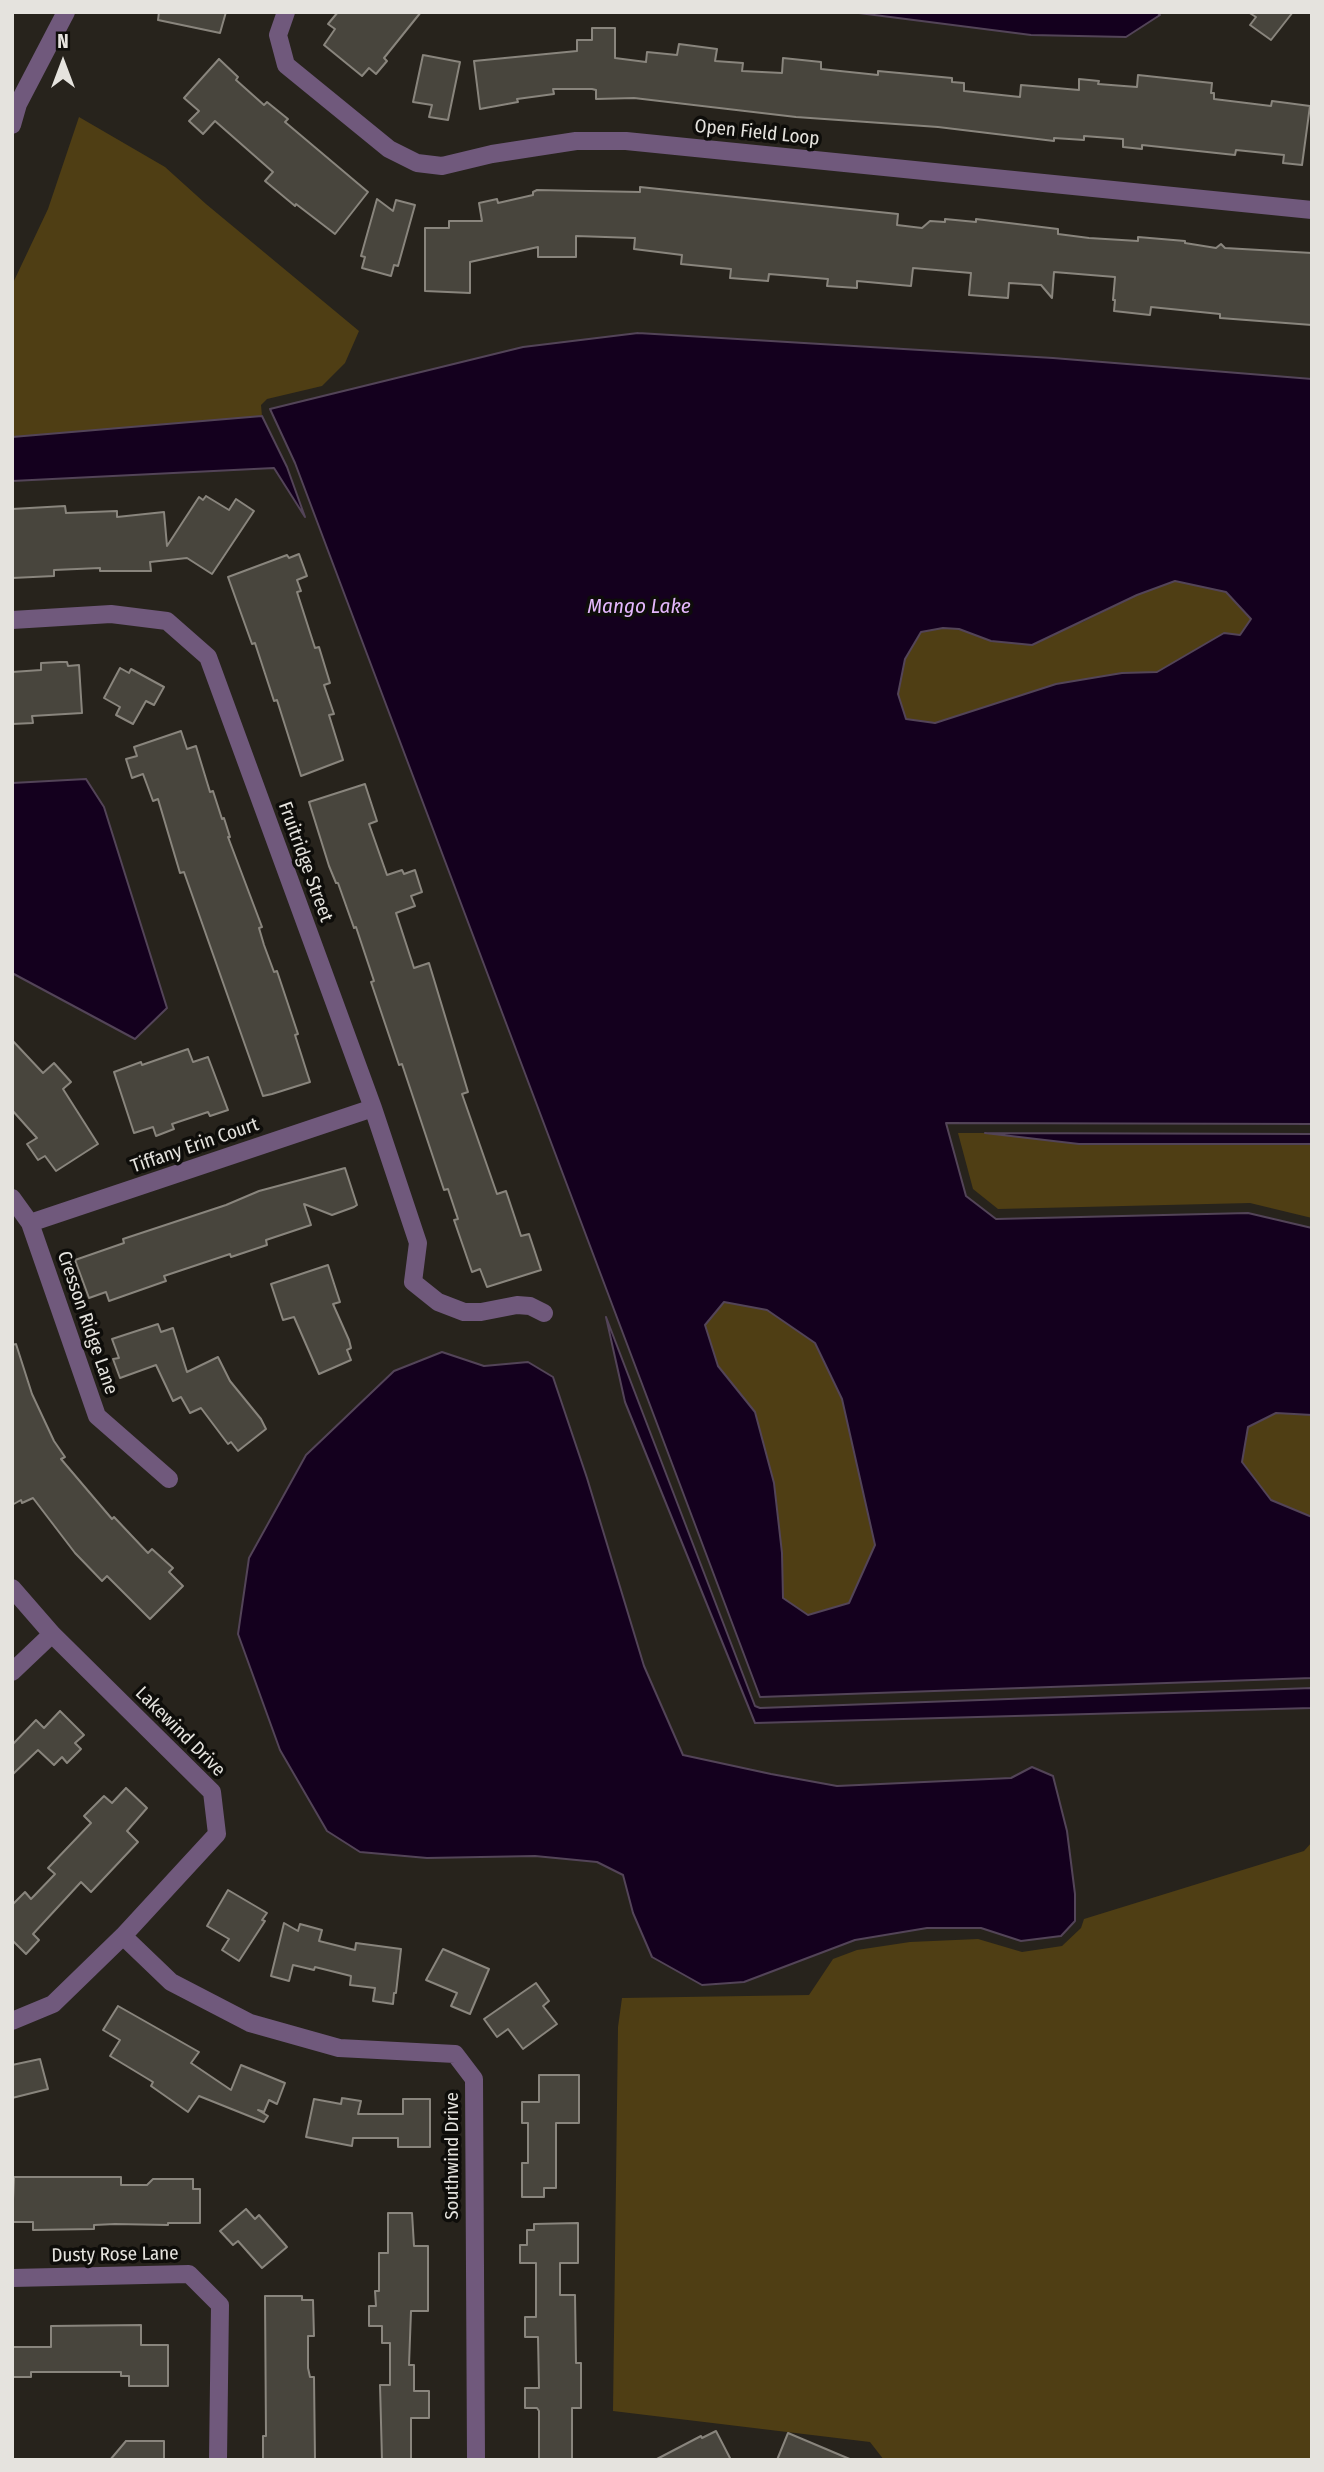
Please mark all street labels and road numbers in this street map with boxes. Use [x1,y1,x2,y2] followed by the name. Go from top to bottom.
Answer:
[693,115,821,151] street label: Open Field Loop
[273,799,337,925] street label: Fruitridge Street
[128,1113,262,1179] street label: Tiffany Erin Court
[52,1248,122,1398] street label: Cresson Ridge Lane
[130,1682,230,1782] street label: Lakewind Drive
[442,2092,464,2220] street label: Southwind Drive
[51,2242,179,2268] street label: Dusty Rose Lane

